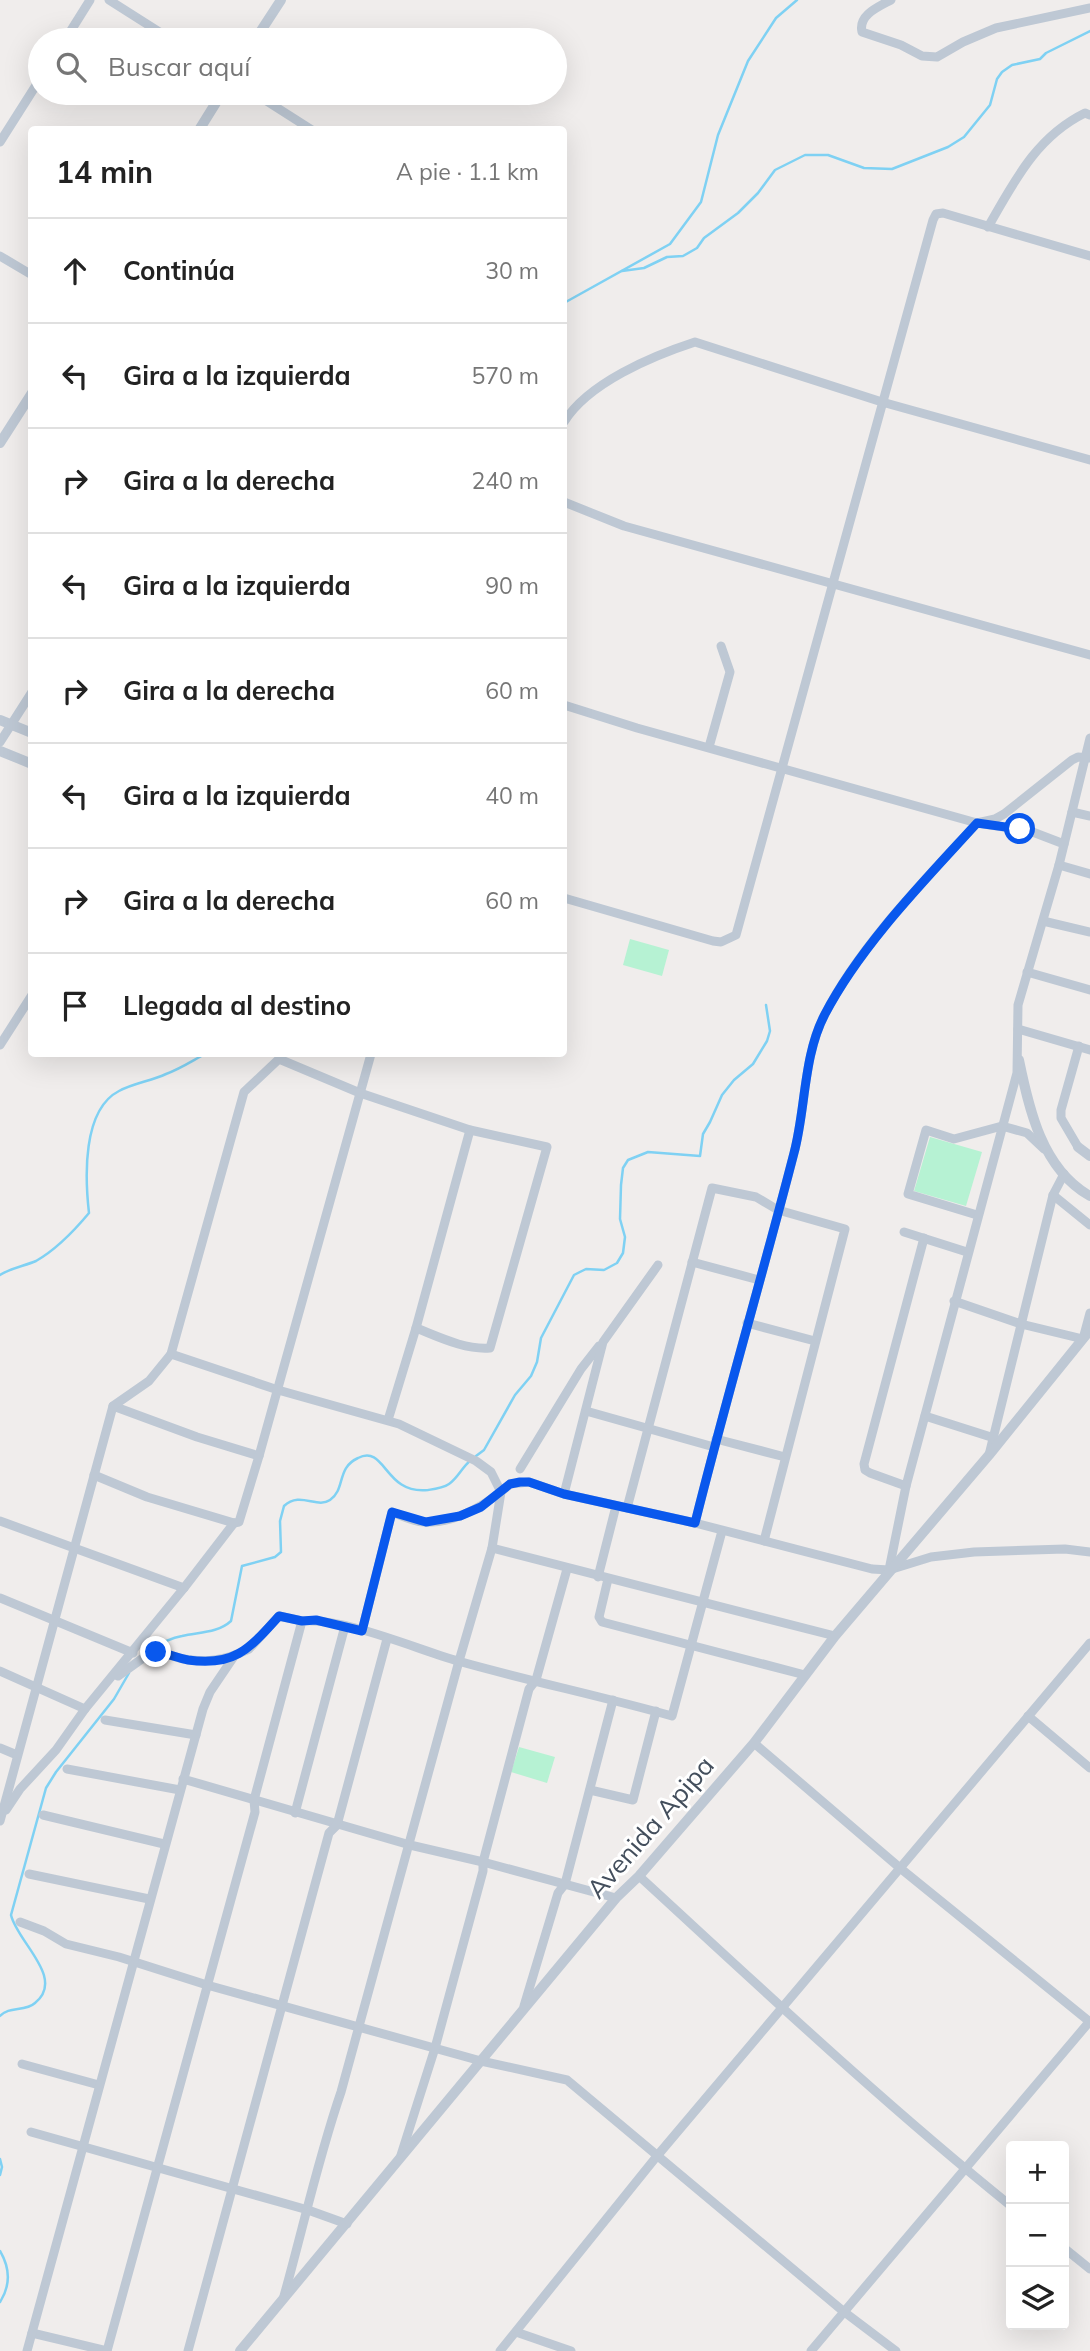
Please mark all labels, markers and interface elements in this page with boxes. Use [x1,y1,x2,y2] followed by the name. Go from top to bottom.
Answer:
[28,28,567,105] search box
[52,48,90,86] icon: search
[108,50,251,83] text: Buscar aquí
[56,153,153,191] text: 14 min
[396,157,539,186] text: A pie · 1.1 km
[56,252,94,290] icon: ahead
[123,254,235,287] text: Continúa
[485,256,539,285] text: 30 m
[56,357,94,395] icon: left
[123,359,351,392] text: Gira a la izquierda
[471,361,539,390] text: 570 m
[56,462,94,500] icon: right
[123,464,335,497] text: Gira a la derecha
[471,466,539,495] text: 240 m
[56,567,94,605] icon: left
[123,569,351,602] text: Gira a la izquierda
[485,571,539,600] text: 90 m
[56,672,94,710] icon: right
[123,674,335,707] text: Gira a la derecha
[485,676,539,705] text: 60 m
[56,777,94,815] icon: left
[123,779,351,812] text: Gira a la izquierda
[485,781,539,810] text: 40 m
[1004,813,1035,844] route start
[56,882,94,920] icon: right
[123,884,335,917] text: Gira a la derecha
[485,886,539,915] text: 60 m
[56,987,94,1025] icon: arrive
[123,989,351,1022] text: Llegada al destino
[140,1636,171,1667] route end
[579,1749,721,1905] street label: Avenida Apipa
[1006,2141,1069,2330] map controls
[1006,2141,1069,2204] button: +
[1006,2204,1069,2267] button: −
[1006,2267,1069,2330] button: layers

